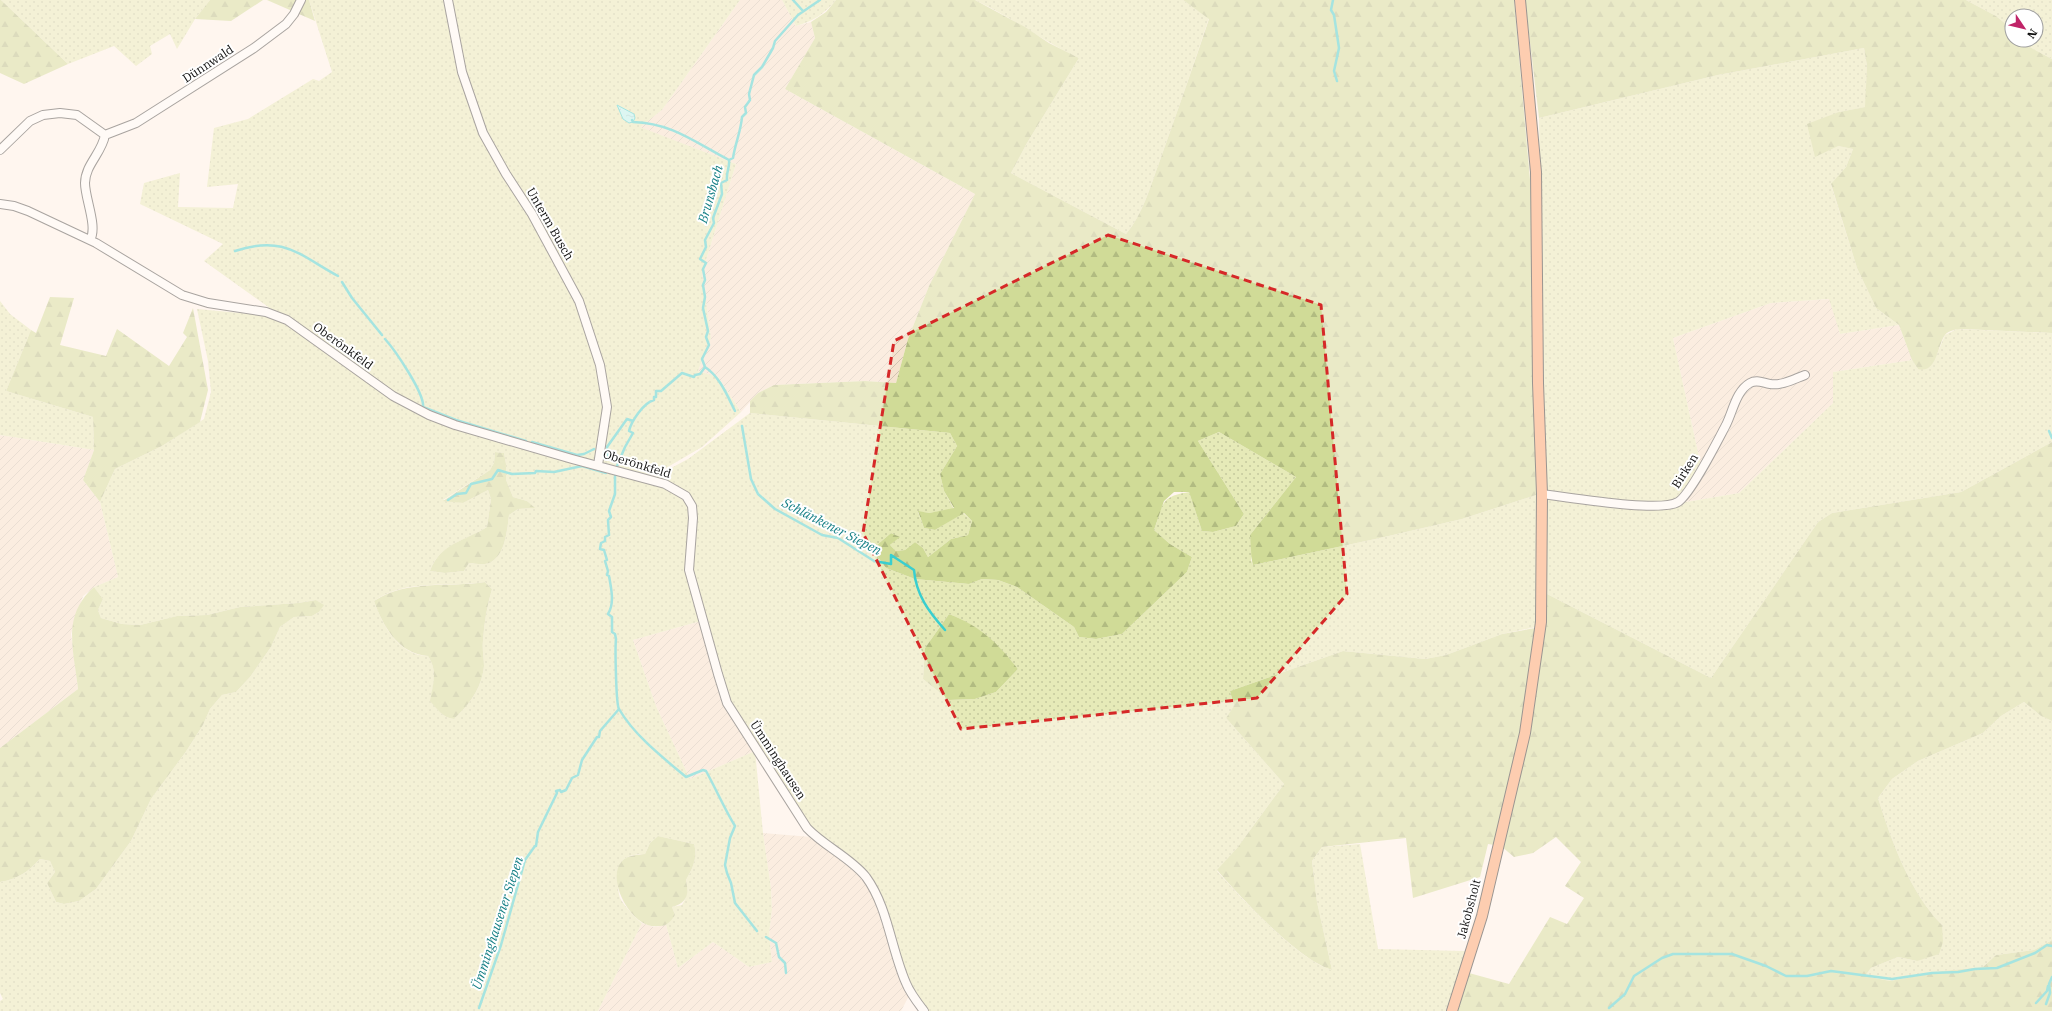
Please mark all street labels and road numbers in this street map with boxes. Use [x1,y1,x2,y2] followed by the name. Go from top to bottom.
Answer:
[179,42,236,86] street label: Dünnwald
[524,185,578,263] street label: Unterm Busch
[310,319,376,372] street label: Oberönkfeld
[601,446,673,481] street label: Oberönkfeld
[1668,450,1701,491] street label: Birken
[747,717,810,802] street label: Ümminghausen
[1453,878,1484,940] street label: Jakobsholt

